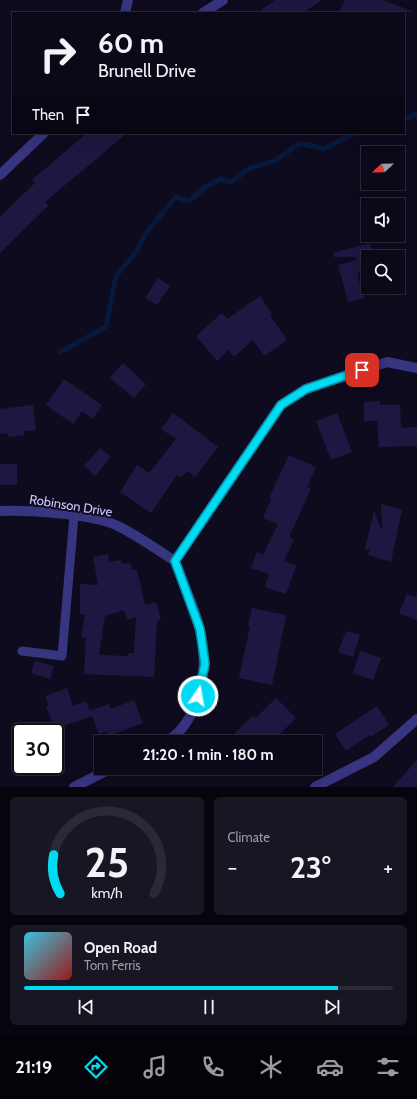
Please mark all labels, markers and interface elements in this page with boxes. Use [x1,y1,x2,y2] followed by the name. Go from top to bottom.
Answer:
[98,26,164,60] text: 60 m
[32,28,84,80] icon: right
[98,60,196,82] text: Brunell Drive
[72,104,94,126] icon: arrive
[32,106,64,124] text: Then
[361,146,405,190] north arrow
[361,146,405,294] map controls
[361,198,405,242] button: sound
[361,250,405,294] button: search
[345,353,379,387] pin
[351,359,373,381] icon: arrive
[28,491,114,520] street label: Robinson Drive
[177,675,219,717] position arrow
[12,723,64,775] speed limit sign: 30
[142,746,274,764] text: 21:20 · 1 min · 180 m
[228,829,270,845] text: Climate
[85,837,129,887] text: 25
[290,849,331,886] text: 23°
[228,854,237,881] text: −
[383,854,393,881] text: +
[91,884,122,902] text: km/h
[84,939,157,957] text: Open Road
[84,957,141,973] text: Tom Ferris
[75,996,97,1018] icon: previous
[198,996,220,1018] icon: pause
[321,996,343,1018] icon: next
[82,1053,110,1081] icon: directions
[141,1053,169,1081] icon: music
[199,1053,227,1081] icon: phone
[257,1053,285,1081] icon: climate
[316,1053,344,1081] icon: car
[374,1053,402,1081] icon: filters
[15,1056,52,1078] text: 21:19

